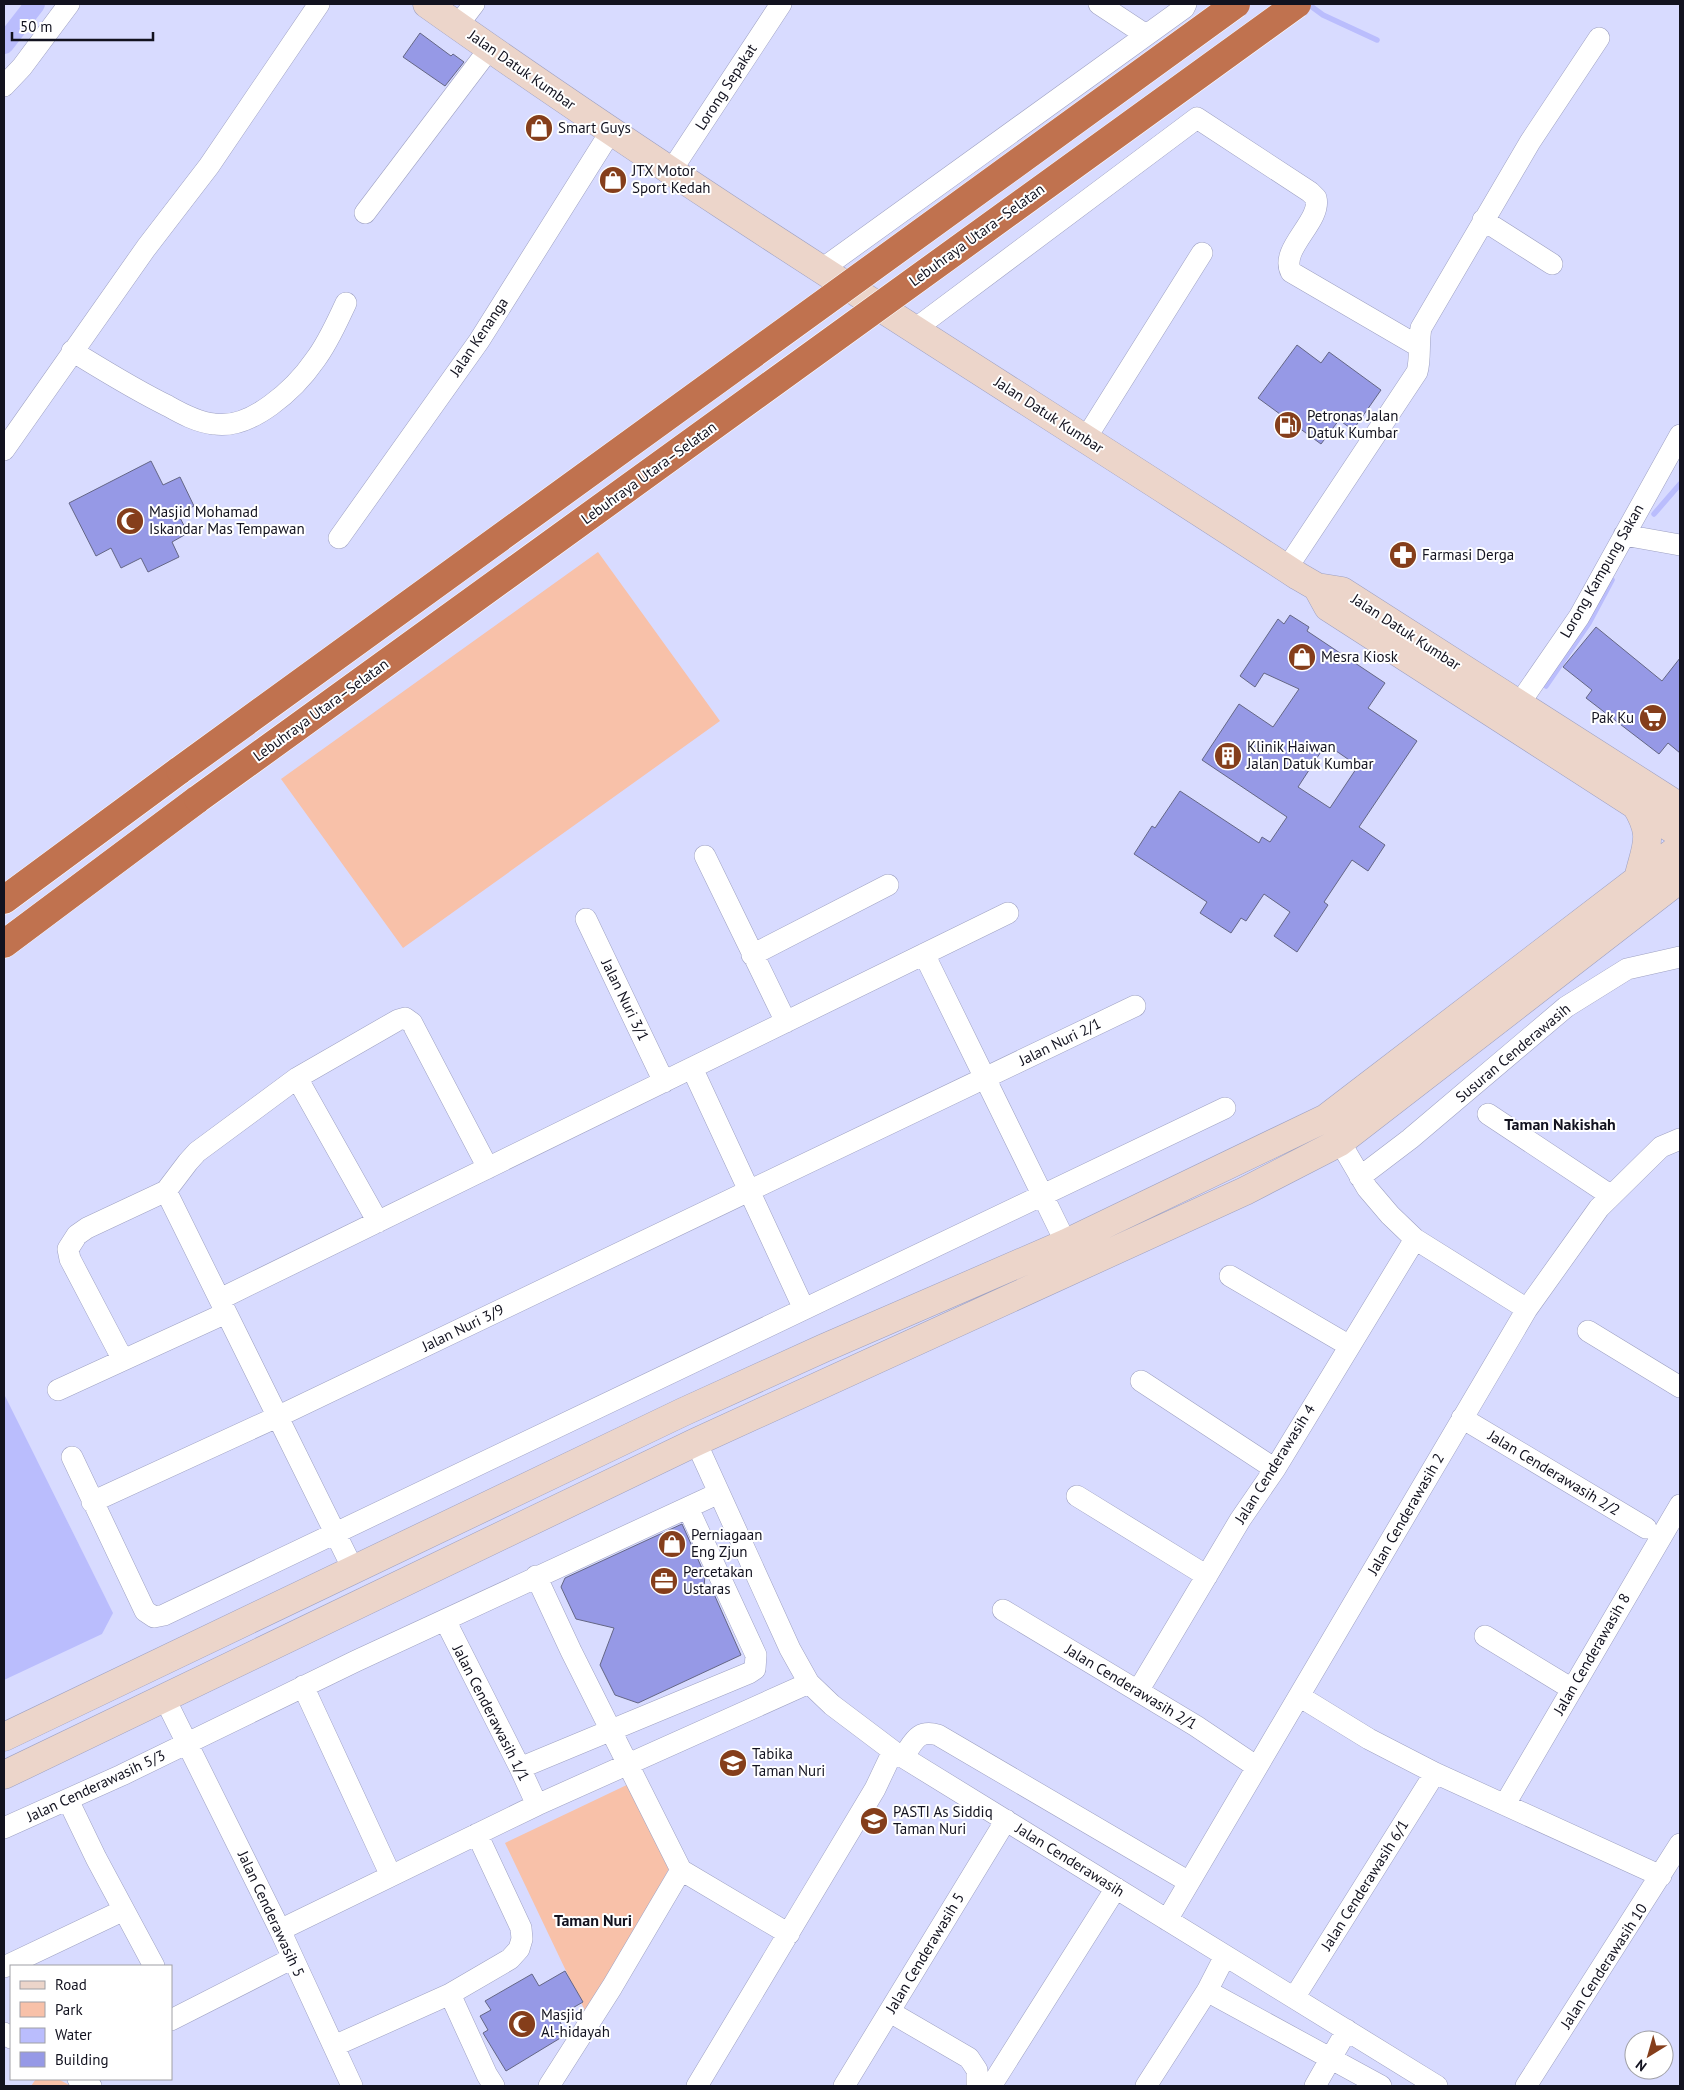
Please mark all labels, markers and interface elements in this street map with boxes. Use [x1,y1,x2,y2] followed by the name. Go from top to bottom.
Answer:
[12,10,154,42] scale bar
[20,17,53,36] text: 50 m
[464,25,580,114] street label: Jalan Datuk Kumbar
[691,40,761,133] street label: Lorong Sepakat
[524,113,554,143] shop icon: Smart Guys
[558,118,631,137] place label: Smart Guys
[631,161,711,197] place label: JTX Motor Sport Kedah
[598,165,628,195] shop icon: JTX Motor Sport Kedah
[905,179,1048,290] street label: Lebuhraya Utara–Selatan
[445,294,512,381] street label: Jalan Kenanga
[990,372,1108,457] street label: Jalan Datuk Kumbar
[1307,406,1399,442] place label: Petronas Jalan Datuk Kumbar
[1273,410,1303,440] fuel station icon: Petronas Jalan Datuk Kumbar
[577,417,720,528] street label: Lebuhraya Utara–Selatan
[1555,500,1648,641] street label: Lorong Kampung Sakan
[149,502,305,538] place label: Masjid Mohamad Iskandar Mas Tempawan
[115,506,145,536] mosque icon: Masjid Mohamad Iskandar Mas Tempawan
[1388,540,1418,570] pharmacy icon: Farmasi Derga
[1422,545,1514,564] place label: Farmasi Derga
[1347,589,1465,674] street label: Jalan Datuk Kumbar
[1287,642,1317,672] shop icon: Mesra Kiosk
[1321,647,1399,666] place label: Mesra Kiosk
[249,654,392,765] street label: Lebuhraya Utara–Selatan
[1638,703,1668,733] supermarket icon: Pak Ku
[1591,708,1634,727] place label: Pak Ku
[1246,737,1374,773] place label: Klinik Haiwan Jalan Datuk Kumbar
[1213,741,1243,771] building icon: Klinik Haiwan Jalan Datuk Kumbar
[597,955,653,1044] street label: Jalan Nuri 3/1
[1451,999,1574,1106] street label: Susuran Cenderawasih
[1015,1014,1104,1070] street label: Jalan Nuri 2/1
[1504,1114,1616,1134] district label: Taman Nakishah
[418,1300,507,1356] street label: Jalan Nuri 3/9
[1230,1401,1319,1528] street label: Jalan Cenderawasih 4
[1484,1425,1624,1519] street label: Jalan Cenderawasih 2/2
[1363,1450,1448,1579] street label: Jalan Cenderawasih 2
[691,1525,762,1561] place label: Perniagaan Eng Zjun
[657,1529,687,1559] shop icon: Perniagaan Eng Zjun
[683,1562,753,1598] place label: Percetakan Ustaras
[649,1566,679,1596] office icon: Percetakan Ustaras
[1549,1590,1634,1719] street label: Jalan Cenderawasih 8
[1061,1639,1201,1733] street label: Jalan Cenderawasih 2/1
[448,1640,534,1784] street label: Jalan Cenderawasih 1/1
[752,1744,825,1780] place label: Tabika Taman Nuri
[23,1745,168,1826] street label: Jalan Cenderawasih 5/3
[718,1748,748,1778] school or university icon: Tabika Taman Nuri
[893,1802,993,1838] place label: PASTI As Siddiq Taman Nuri
[859,1806,889,1836] school or university icon: PASTI As Siddiq Taman Nuri
[1316,1816,1413,1954] street label: Jalan Cenderawasih 6/1
[1011,1818,1128,1901] street label: Jalan Cenderawasih
[233,1847,309,1980] street label: Jalan Cenderawasih 5
[881,1889,968,2017] street label: Jalan Cenderawasih 5
[1556,1900,1651,2033] street label: Jalan Cenderawasih 10
[554,1910,632,1930] district label: Taman Nuri
[10,1965,172,2080] legend
[55,1975,87,1994] text: Road
[55,2000,83,2019] text: Park
[541,2005,610,2041] place label: Masjid Al-hidayah
[507,2009,537,2039] mosque icon: Masjid Al-hidayah
[55,2025,92,2044] text: Water
[1624,2030,1674,2080] north arrow
[55,2050,109,2069] text: Building
[1632,2055,1650,2075] text: N

